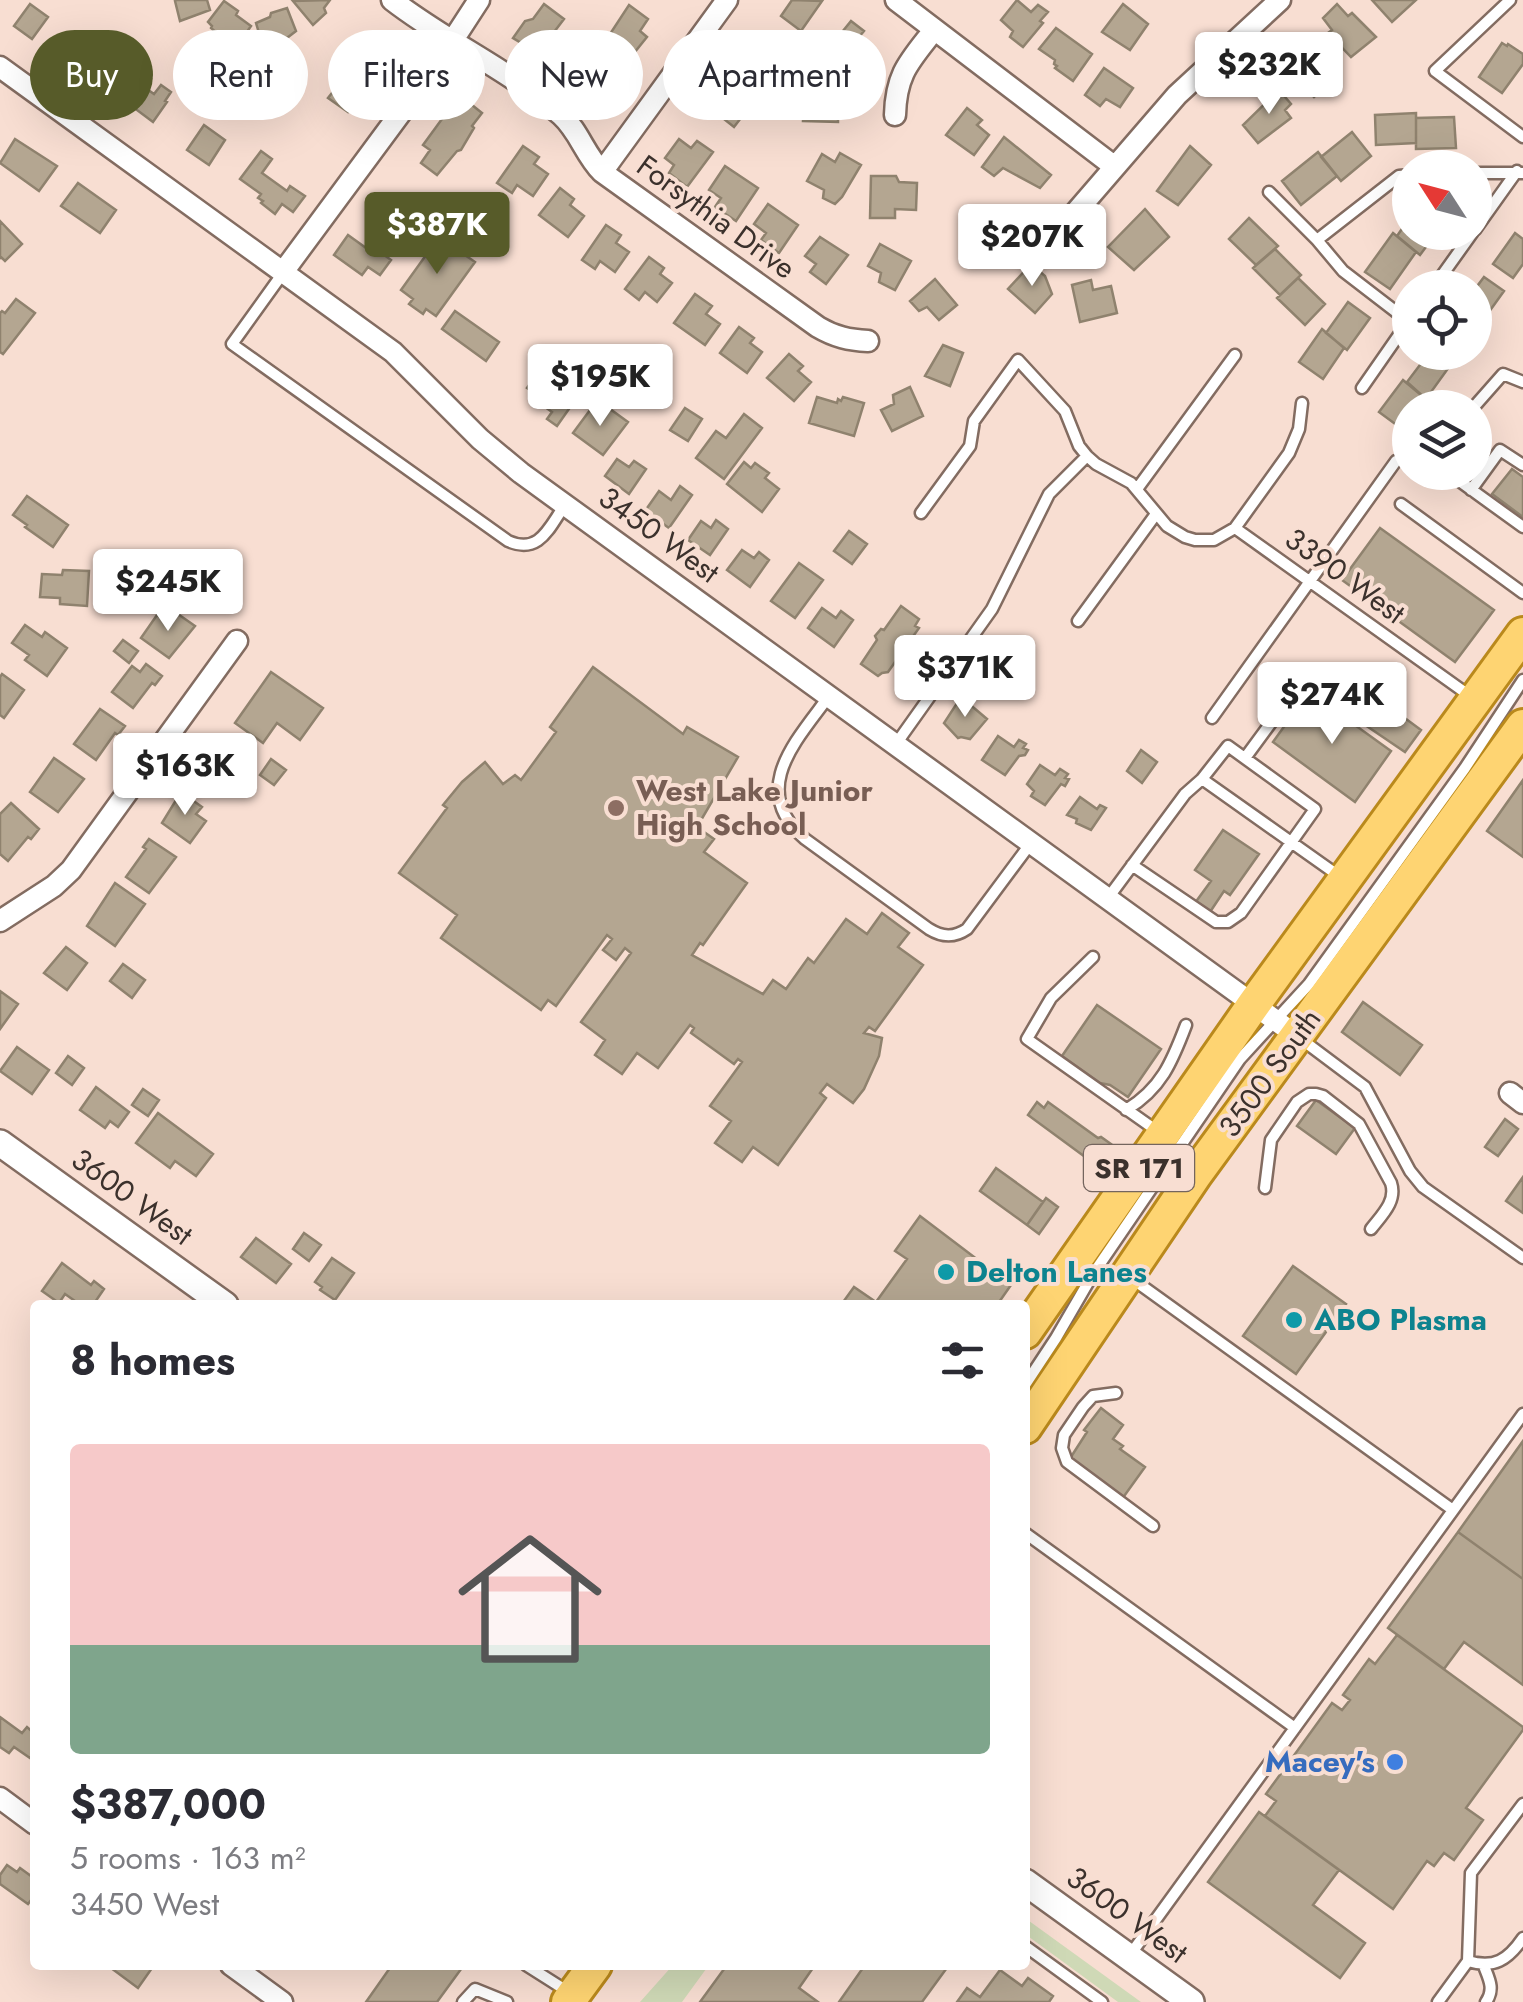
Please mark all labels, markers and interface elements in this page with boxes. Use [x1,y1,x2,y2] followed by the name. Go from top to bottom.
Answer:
[30,30,153,120] chip: Buy
[173,30,308,120] chip: Rent
[328,30,485,120] chip: Filters
[505,30,643,120] chip: New
[663,30,886,120] chip: Apartment
[1199,32,1339,117] pin: $232K
[1217,41,1321,87] text: $232K
[628,144,804,289] street label: Forsythia Drive
[1392,150,1492,250] north arrow
[1392,150,1492,490] map controls
[367,192,507,277] pin: $387K
[386,201,488,247] text: $387K
[962,204,1102,289] pin: $207K
[980,213,1084,259] text: $207K
[1392,270,1492,370] button: locate
[530,344,670,429] pin: $195K
[550,353,650,399] text: $195K
[1392,390,1492,490] button: layers
[590,476,729,594] street label: 3450 West
[1276,517,1415,634] street label: 3390 West
[98,549,238,634] pin: $245K
[115,558,221,604] text: $245K
[895,635,1035,720] pin: $371K
[916,644,1014,690] text: $371K
[1262,662,1402,747] pin: $274K
[1280,671,1384,717] text: $274K
[115,733,255,818] pin: $163K
[135,742,235,788] text: $163K
[636,769,873,846] place label: West Lake Junior High School
[605,797,627,819] marker: West Lake Junior High School
[1208,999,1331,1146] street label: 3500 South
[63,1138,202,1256] street label: 3600 West
[1084,1145,1194,1191] road number: SR 171
[966,1250,1147,1293] place label: Delton Lanes
[935,1261,957,1283] marker: Delton Lanes
[1313,1298,1487,1341] place label: ABO Plasma
[1283,1309,1305,1331] marker: ABO Plasma
[70,1330,235,1391] text: 8 homes
[935,1333,990,1388] icon: filters
[440,1509,620,1689] icon: home
[1265,1740,1375,1783] place label: Macey's
[1384,1751,1406,1773] marker: Macey's
[70,1774,266,1835] text: $387,000
[70,1835,306,1881] text: 5 rooms · 163 m²
[1058,1856,1197,1974] street label: 3600 West
[70,1881,219,1927] text: 3450 West

